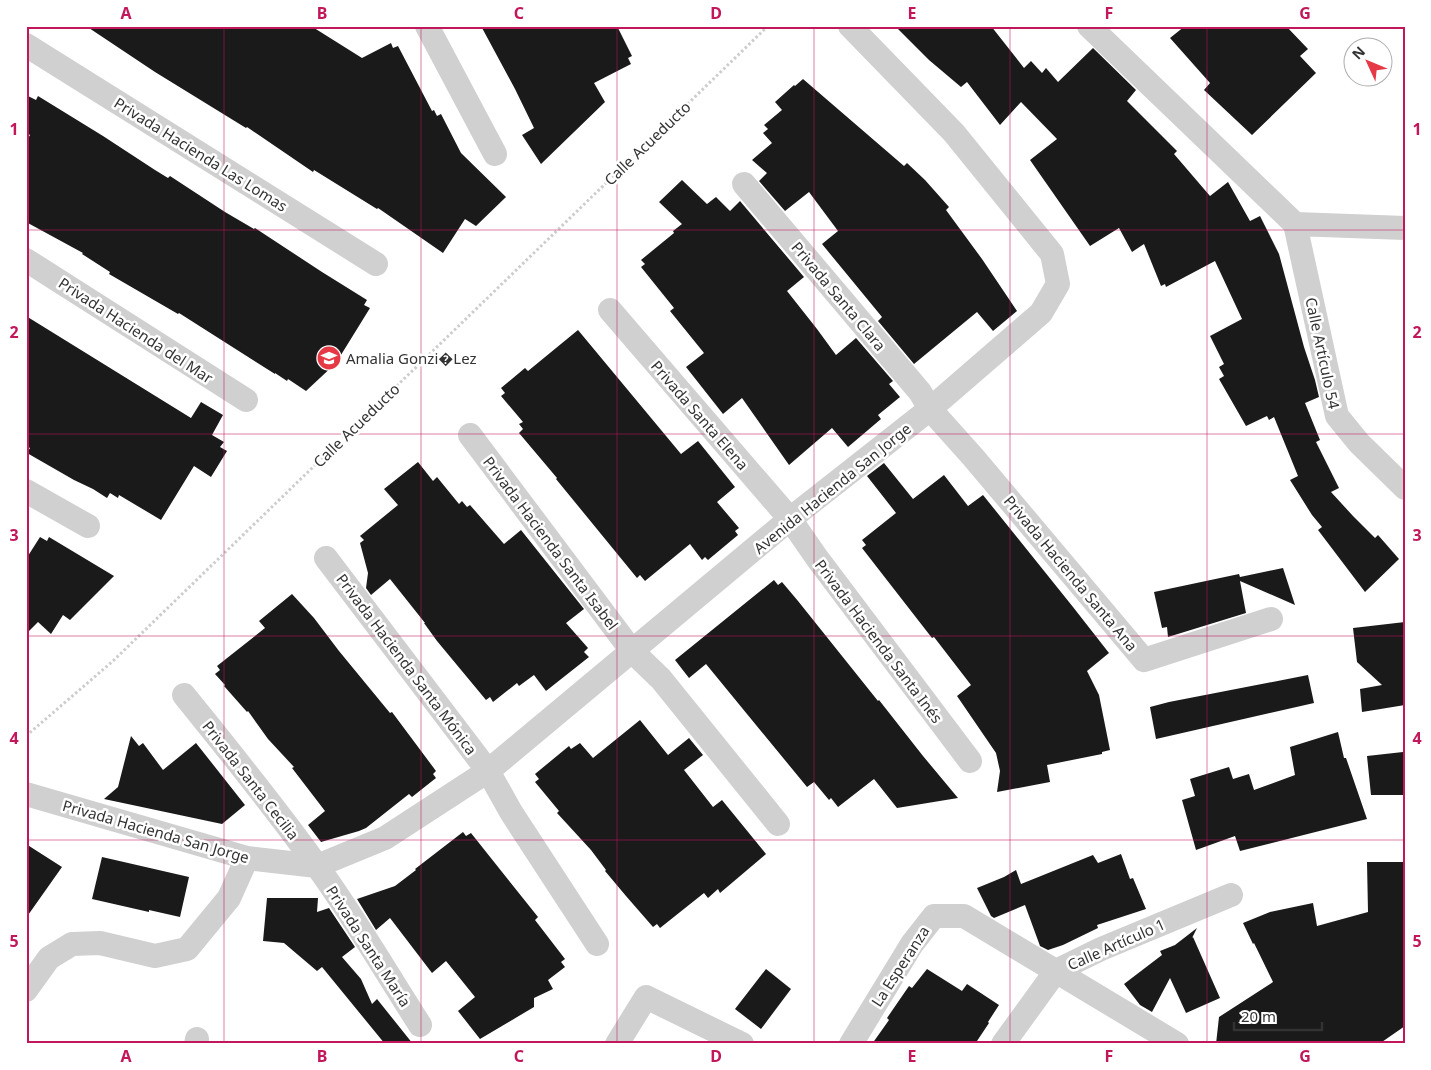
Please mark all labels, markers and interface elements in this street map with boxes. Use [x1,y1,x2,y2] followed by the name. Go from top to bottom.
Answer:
[120,2,132,24] text: A
[317,2,327,24] text: B
[514,2,524,24] text: C
[710,2,722,24] text: D
[908,2,917,24] text: E
[1105,2,1113,24] text: F
[1299,2,1311,24] text: G
[1344,38,1394,88] north arrow
[1347,42,1369,63] text: N
[111,92,291,216] street label: Privada Hacienda Las Lomas
[600,97,694,189] street label: Calle Acueducto
[9,118,19,140] text: 1
[1412,118,1422,140] text: 1
[787,237,891,355] street label: Privada Santa Clara
[55,273,217,387] street label: Privada Hacienda del Mar
[1301,295,1345,411] street label: Calle Artículo 54
[9,321,19,343] text: 2
[1412,321,1422,343] text: 2
[316,345,342,371] school or university icon: Amalia Gonzi�Lez
[346,348,477,368] place label: Amalia Gonzi�Lez
[647,356,753,474] street label: Privada Santa Elena
[309,379,403,471] street label: Calle Acueducto
[749,418,915,558] street label: Avenida Hacienda San Jorge
[479,452,623,634] street label: Privada Hacienda Santa Isabel
[1000,491,1142,655] street label: Privada Hacienda Santa Ana
[9,524,19,546] text: 3
[1412,524,1422,546] text: 3
[811,555,947,727] street label: Privada Hacienda Santa Inés
[332,569,482,759] street label: Privada Hacienda Santa Mónica
[198,717,304,843] street label: Privada Santa Cecilia
[9,727,19,749] text: 4
[1412,727,1422,749] text: 4
[60,795,252,867] street label: Privada Hacienda San Jorge
[322,881,416,1011] street label: Privada Santa María
[1064,914,1168,974] street label: Calle Artículo 1
[866,922,934,1010] street label: La Esperanza
[9,930,19,952] text: 5
[1412,930,1422,952] text: 5
[1234,1000,1321,1032] scale bar
[1241,1006,1276,1026] text: 20 m
[120,1045,132,1067] text: A
[317,1045,327,1067] text: B
[514,1045,524,1067] text: C
[710,1045,722,1067] text: D
[908,1045,917,1067] text: E
[1105,1045,1113,1067] text: F
[1299,1045,1311,1067] text: G

